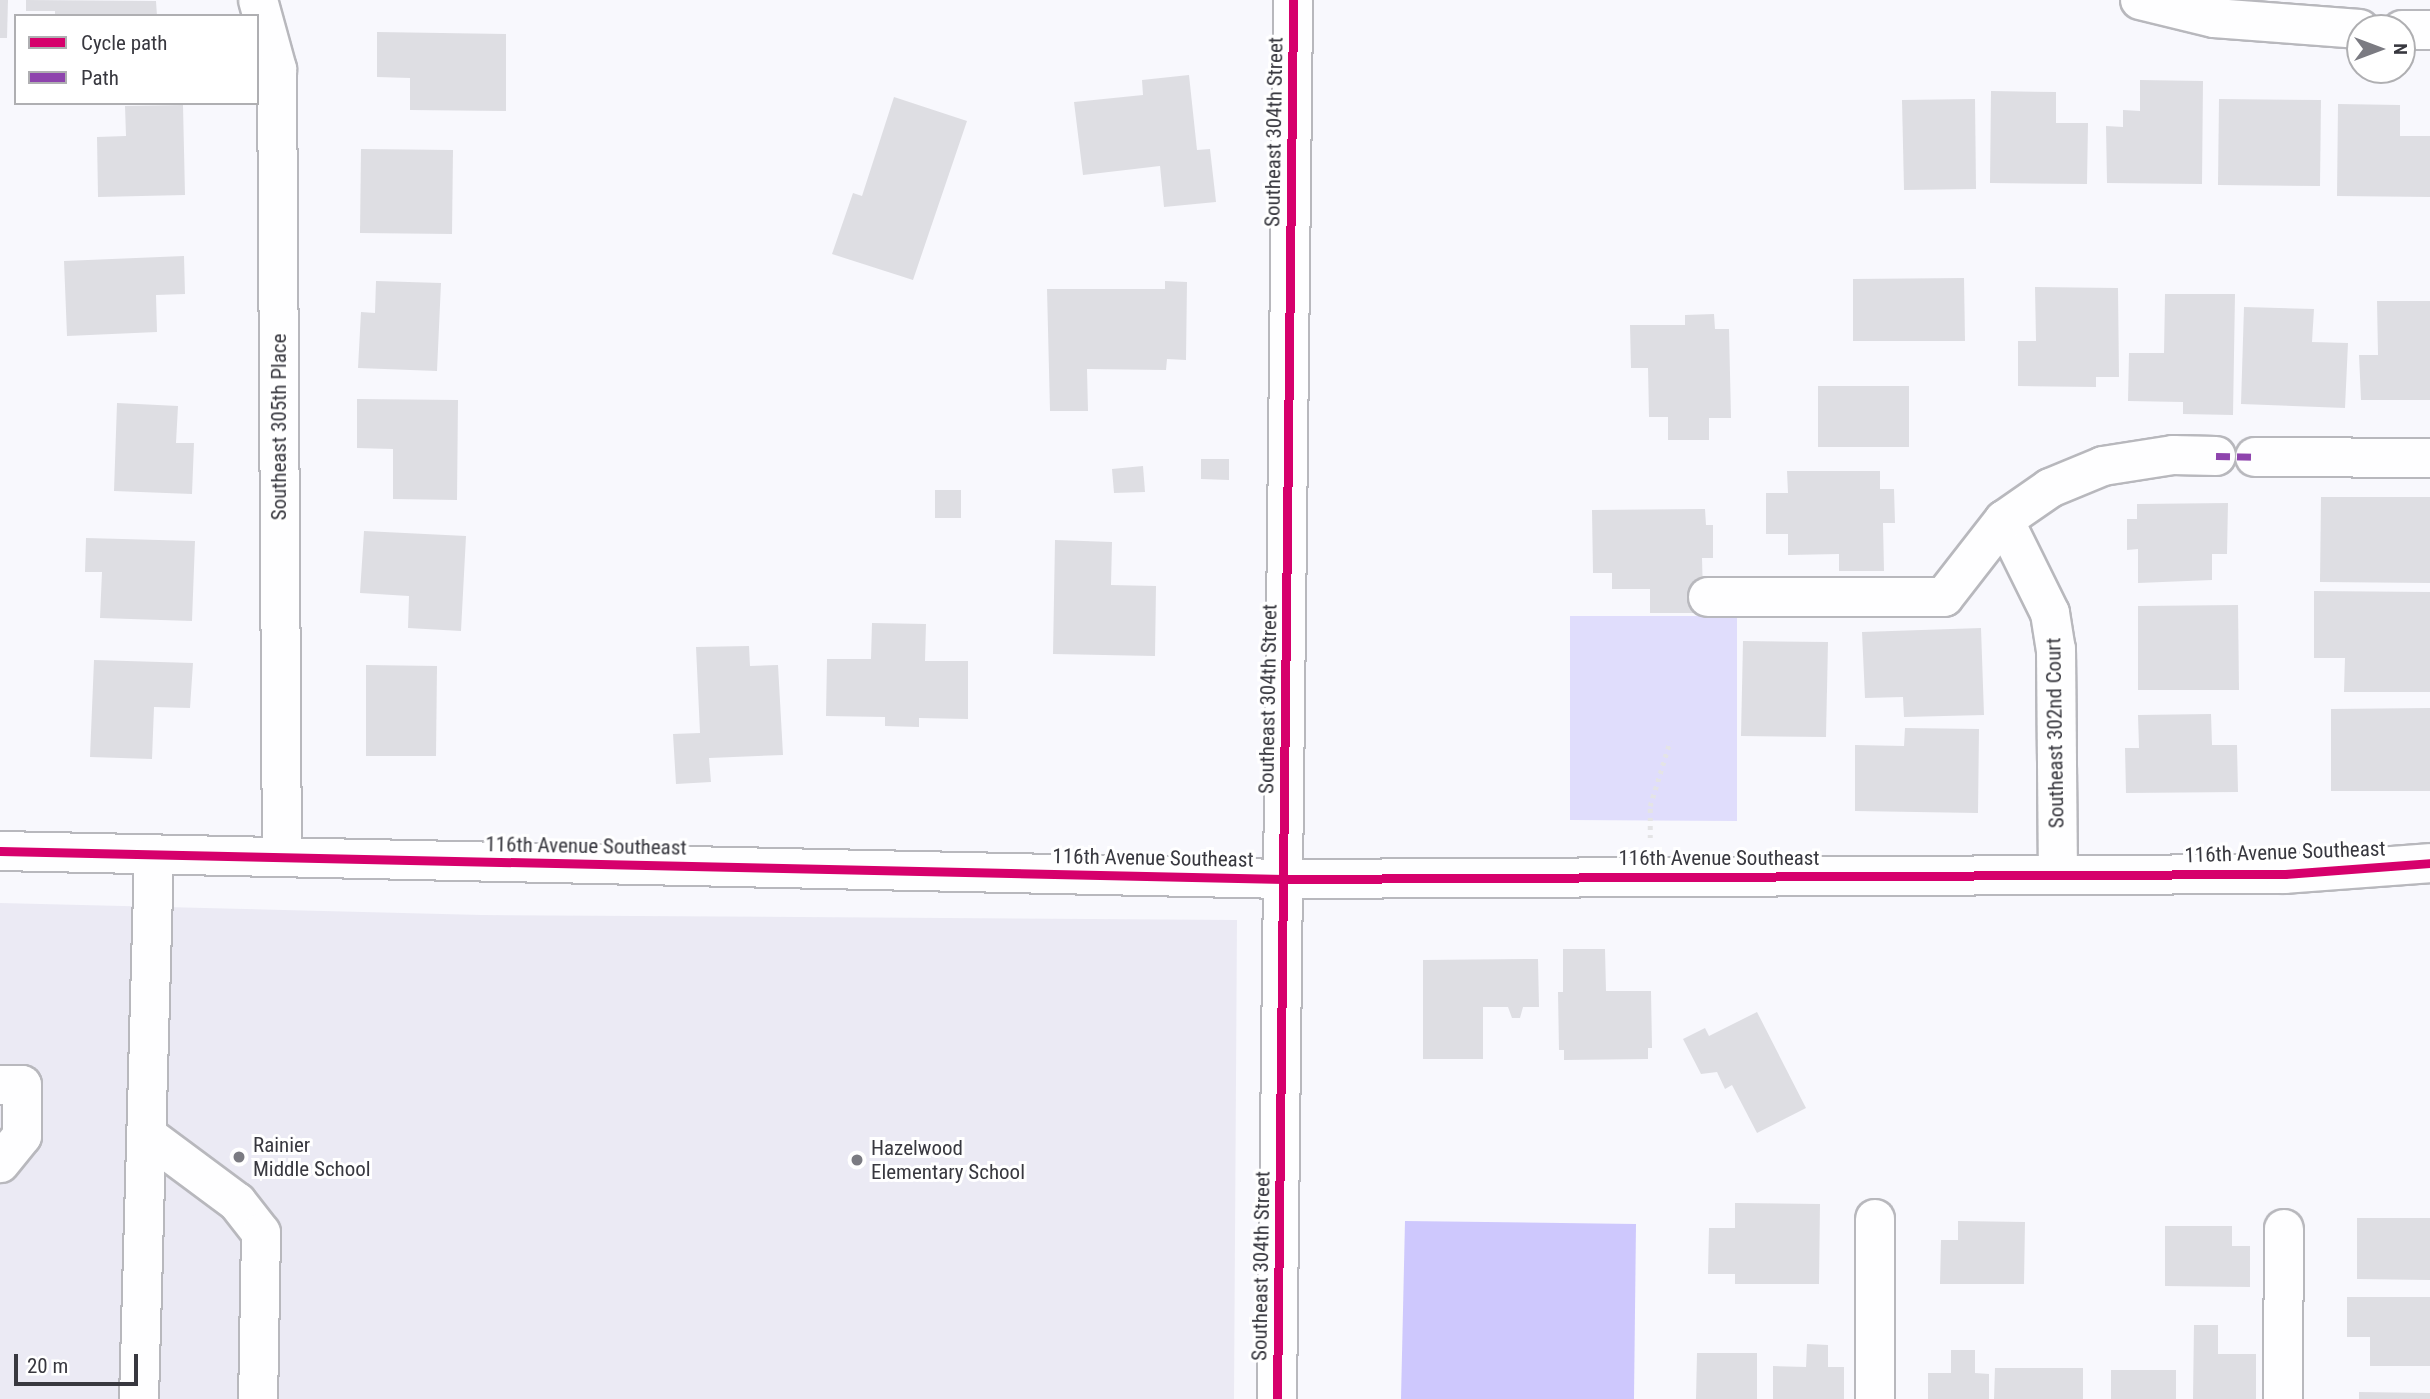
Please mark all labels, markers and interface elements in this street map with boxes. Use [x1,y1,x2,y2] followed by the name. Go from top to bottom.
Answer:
[14,14,259,105] legend
[2346,14,2416,84] north arrow
[81,31,167,55] text: Cycle path
[1260,37,1288,227] street label: Southeast 304th Street
[2389,43,2412,55] text: N
[81,66,119,90] text: Path
[266,334,292,520] street label: Southeast 305th Place
[1254,604,1282,794] street label: Southeast 304th Street
[2041,637,2069,829] street label: Southeast 302nd Court
[485,832,687,860] street label: 116th Avenue Southeast
[2184,836,2386,868] street label: 116th Avenue Southeast
[1052,844,1254,872] street label: 116th Avenue Southeast
[1618,845,1820,871] street label: 116th Avenue Southeast
[253,1132,371,1182] place label: Rainier Middle School
[871,1135,1025,1185] place label: Hazelwood Elementary School
[231,1149,247,1165] marker: Rainier Middle School
[849,1152,865,1168] marker: Hazelwood Elementary School
[1247,1171,1275,1361] street label: Southeast 304th Street
[18,1340,142,1384] scale bar
[27,1354,68,1378] text: 20 m

